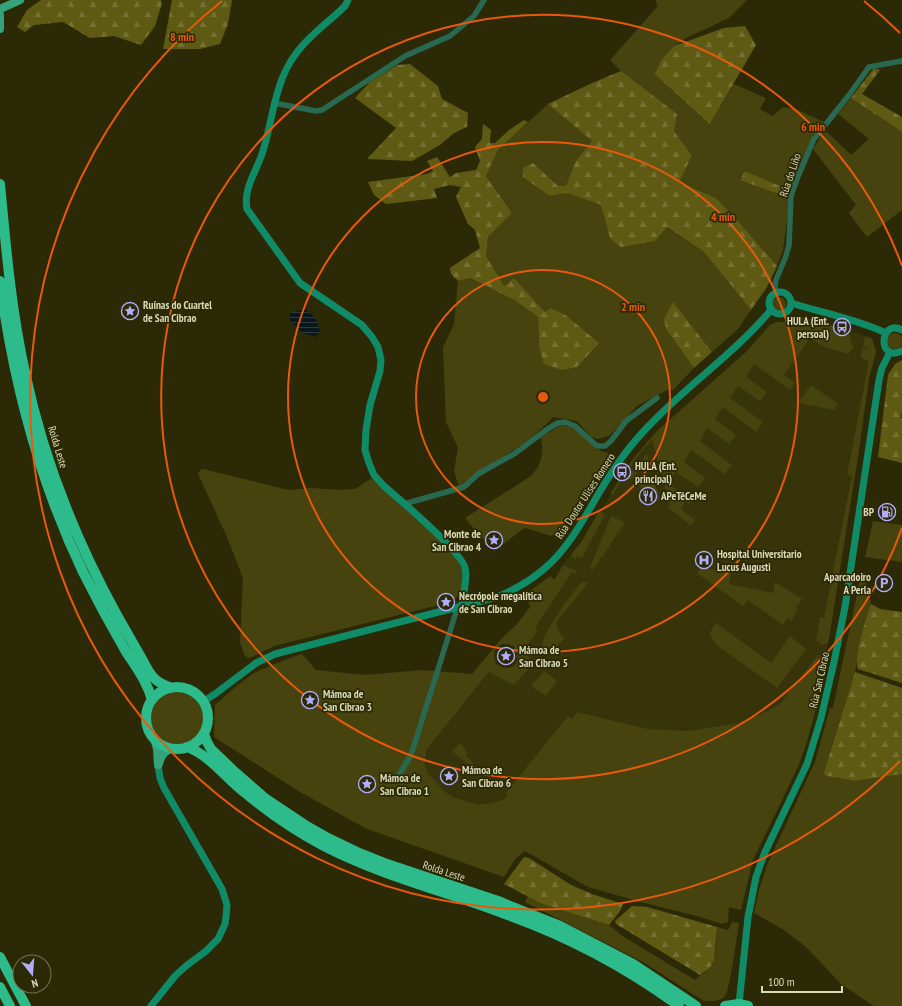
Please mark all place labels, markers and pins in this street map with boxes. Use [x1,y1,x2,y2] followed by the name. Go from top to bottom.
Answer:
[143,298,212,325] place label: Ruínas do Cuartel de San Cibrao
[120,301,140,321] place icon: Ruínas do Cuartel de San Cibrao
[787,314,829,341] place label: HULA (Ent. persoal)
[832,317,852,337] bus stop icon: HULA (Ent. persoal)
[536,390,550,404] centre of rings
[635,459,677,486] place label: HULA (Ent. principal)
[612,462,632,482] bus stop icon: HULA (Ent. principal)
[638,486,658,506] restaurant icon: APeTéCeMe
[660,489,707,503] place label: APeTéCeMe
[877,502,897,522] fuel station icon: BP
[863,505,875,519] place label: BP
[432,527,482,554] place label: Monte de San Cibrao 4
[484,530,504,550] place icon: Monte de San Cibrao 4
[717,547,802,574] place label: Hospital Universitario Lucus Augusti
[694,550,714,570] hospital icon: Hospital Universitario Lucus Augusti
[823,570,871,597] place label: Aparcadoiro A Perla
[874,573,894,593] parking icon: Aparcadoiro A Perla
[459,589,542,616] place label: Necrópole megalítica de San Cibrao
[436,592,456,612] place icon: Necrópole megalítica de San Cibrao
[519,643,568,670] place label: Mámoa de San Cibrao 5
[496,646,516,666] place icon: Mámoa de San Cibrao 5
[323,687,372,714] place label: Mámoa de San Cibrao 3
[300,690,320,710] place icon: Mámoa de San Cibrao 3
[462,763,511,790] place label: Mámoa de San Cibrao 6
[439,766,459,786] place icon: Mámoa de San Cibrao 6
[380,771,429,798] place label: Mámoa de San Cibrao 1
[357,774,377,794] place icon: Mámoa de San Cibrao 1

